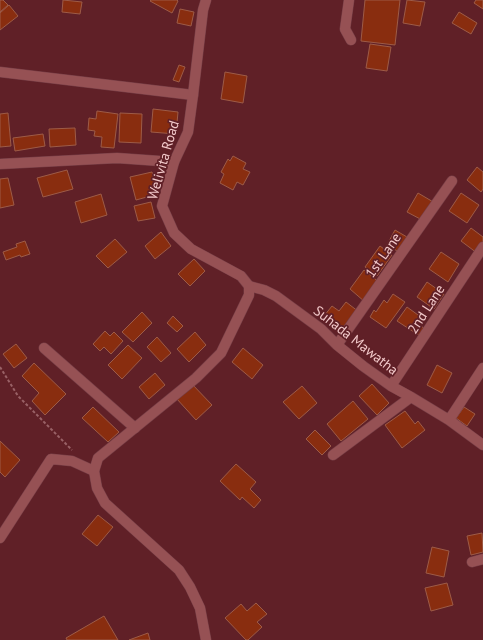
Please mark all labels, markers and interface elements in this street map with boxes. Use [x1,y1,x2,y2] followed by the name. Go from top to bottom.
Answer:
[143,118,183,202] street label: Welivita Road
[361,229,405,281] street label: 1st Lane
[403,281,449,337] street label: 2nd Lane
[310,301,402,379] street label: Suhada Mawatha

